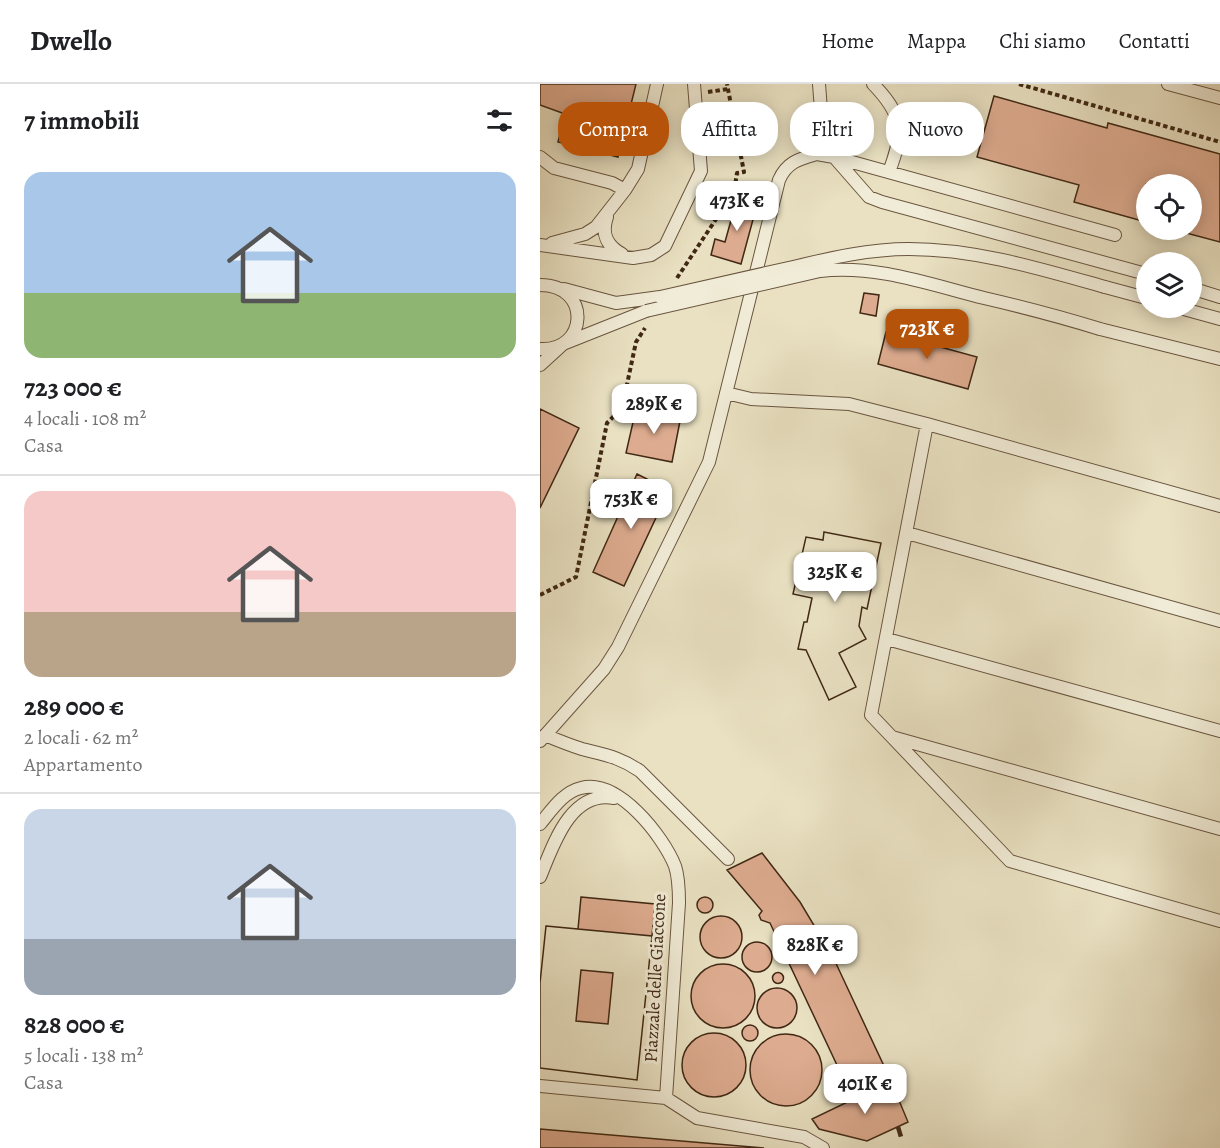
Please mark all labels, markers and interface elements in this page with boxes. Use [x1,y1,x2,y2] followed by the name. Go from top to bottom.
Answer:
[30,22,112,60] text: Dwello
[821,27,874,55] text: Home
[907,27,966,55] text: Mappa
[999,27,1086,55] text: Chi siamo
[1119,27,1190,55] text: Contatti
[558,102,669,156] chip: Compra
[681,102,778,156] chip: Affitta
[790,102,874,156] chip: Filtri
[886,102,984,156] chip: Nuovo
[24,103,140,138] text: 7 immobili
[483,104,516,137] icon: filters
[1136,174,1202,318] map controls
[1136,174,1202,240] button: locate
[688,181,786,232] pin: 473K €
[710,187,764,214] text: 473K €
[216,211,324,319] icon: home
[1136,252,1202,318] button: layers
[878,309,976,360] pin: 723K €
[900,315,954,342] text: 723K €
[24,370,122,405] text: 723 000 €
[605,384,703,435] pin: 289K €
[626,390,682,417] text: 289K €
[24,405,146,432] text: 4 locali · 108 m²
[24,432,63,459] text: Casa
[582,479,680,530] pin: 753K €
[604,485,658,512] text: 753K €
[216,530,324,638] icon: home
[786,552,884,603] pin: 325K €
[808,558,862,585] text: 325K €
[24,689,124,724] text: 289 000 €
[24,724,138,751] text: 2 locali · 62 m²
[24,751,142,778] text: Appartamento
[216,848,324,956] icon: home
[639,893,671,1063] street label: Piazzale delle Giaccone
[766,925,864,976] pin: 828K €
[787,931,843,958] text: 828K €
[24,1007,125,1042] text: 828 000 €
[24,1042,143,1069] text: 5 locali · 138 m²
[816,1064,914,1115] pin: 401K €
[24,1069,63,1096] text: Casa
[838,1070,892,1097] text: 401K €

